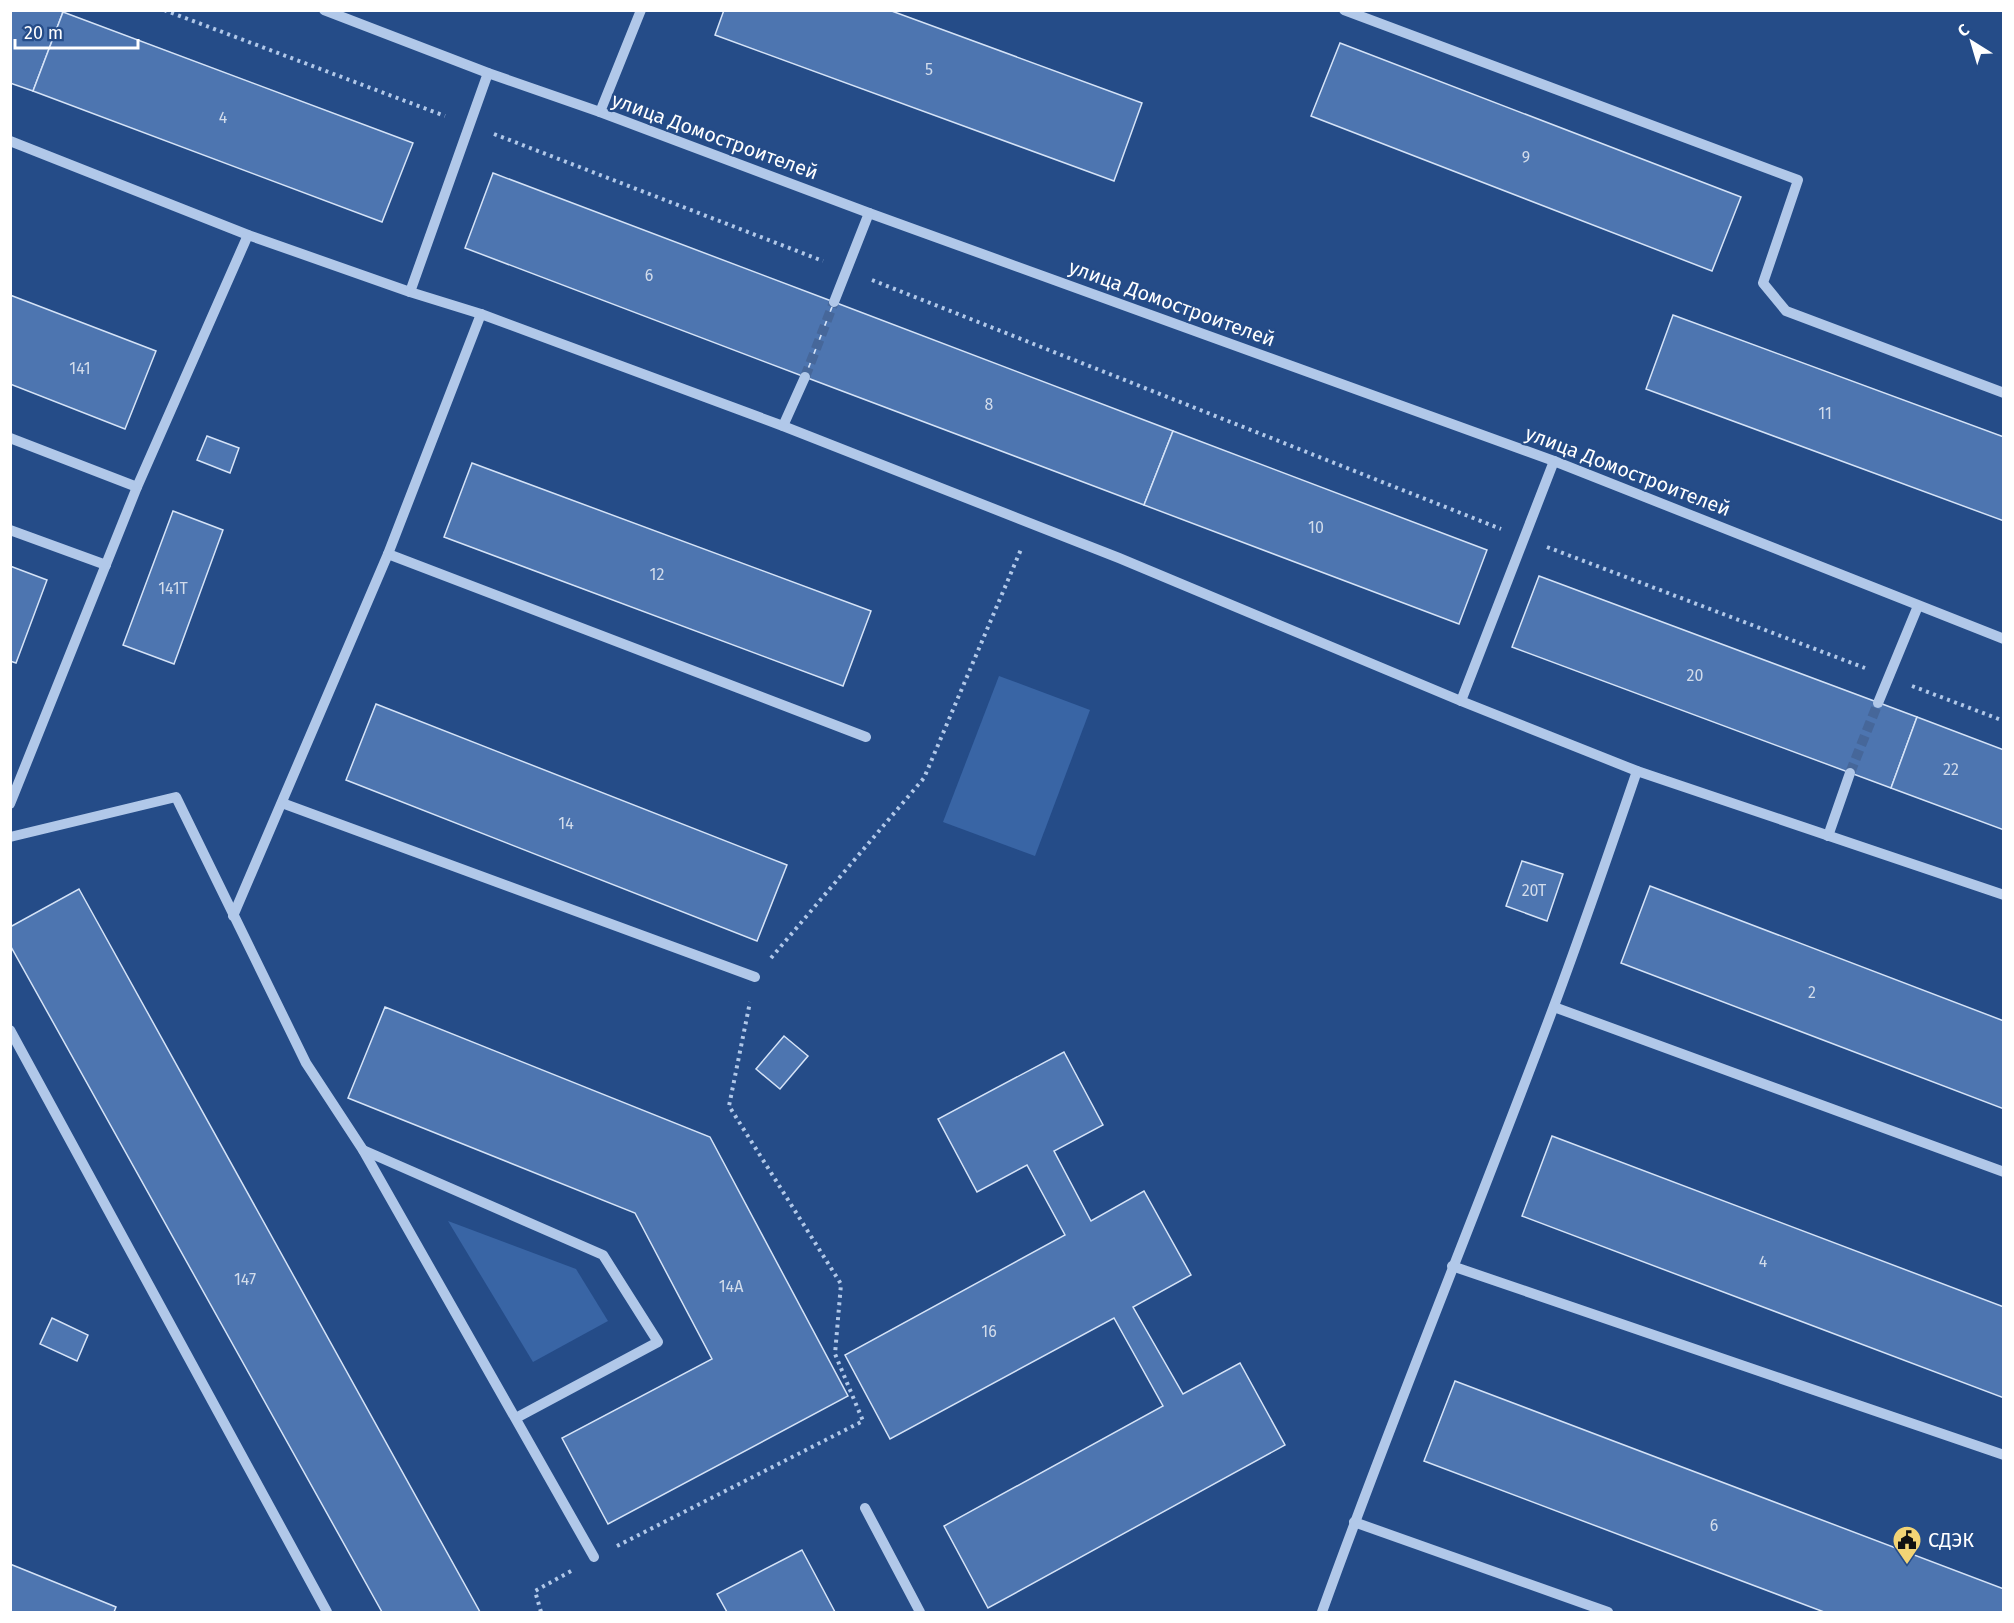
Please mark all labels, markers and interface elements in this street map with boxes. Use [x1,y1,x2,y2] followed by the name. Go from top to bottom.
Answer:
[15,12,138,50] scale bar
[1942,12,2002,72] north arrow
[1954,20,1973,41] text: С
[24,22,63,44] text: 20 m
[925,60,933,79] house number: 5
[609,87,821,185] street label: улица Домостроителей
[219,108,228,127] house number: 4
[1522,148,1530,167] house number: 9
[1066,254,1278,352] street label: улица Домостроителей
[645,266,653,285] house number: 6
[69,359,91,378] house number: 141
[985,395,994,414] house number: 8
[1818,404,1832,423] house number: 11
[1522,421,1734,521] street label: улица Домостроителей
[1308,518,1324,537] house number: 10
[650,565,664,584] house number: 12
[158,579,189,598] house number: 141Т
[1687,666,1703,685] house number: 20
[1943,760,1959,779] house number: 22
[558,814,574,833] house number: 14
[1522,881,1547,900] house number: 20Т
[1808,983,1816,1002] house number: 2
[1759,1252,1768,1271] house number: 4
[234,1270,256,1289] house number: 147
[719,1277,744,1296] house number: 14А
[981,1322,997,1341] house number: 16
[1710,1516,1718,1535] house number: 6
[1891,1524,1923,1566] public building icon: СДЭК
[1928,1528,1974,1552] place label: СДЭК

